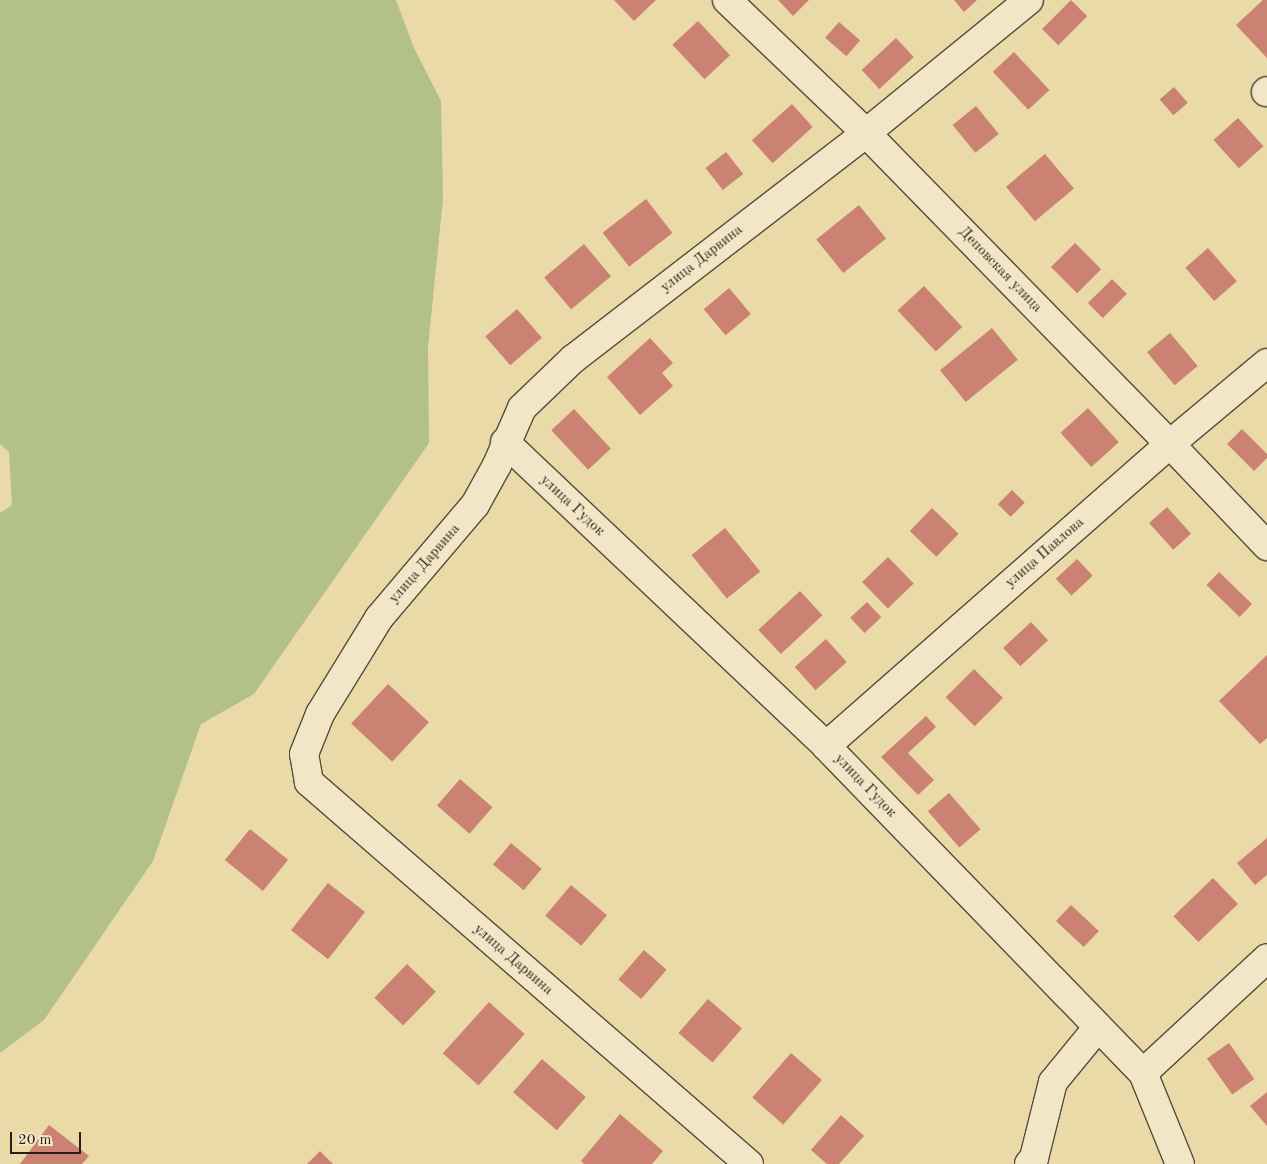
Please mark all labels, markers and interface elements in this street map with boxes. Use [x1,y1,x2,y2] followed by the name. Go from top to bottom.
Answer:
[657,221,747,297] street label: улица Дарвина
[954,223,1046,317] street label: Деповская улица
[536,471,608,541] street label: улица Гудок
[1002,514,1088,592] street label: улица Павлова
[385,520,465,608] street label: улица Дарвина
[830,750,900,822] street label: улица Гудок
[469,920,557,1000] street label: улица Дарвина
[12,1122,84,1154] scale bar
[18,1133,52,1148] text: 20 m

